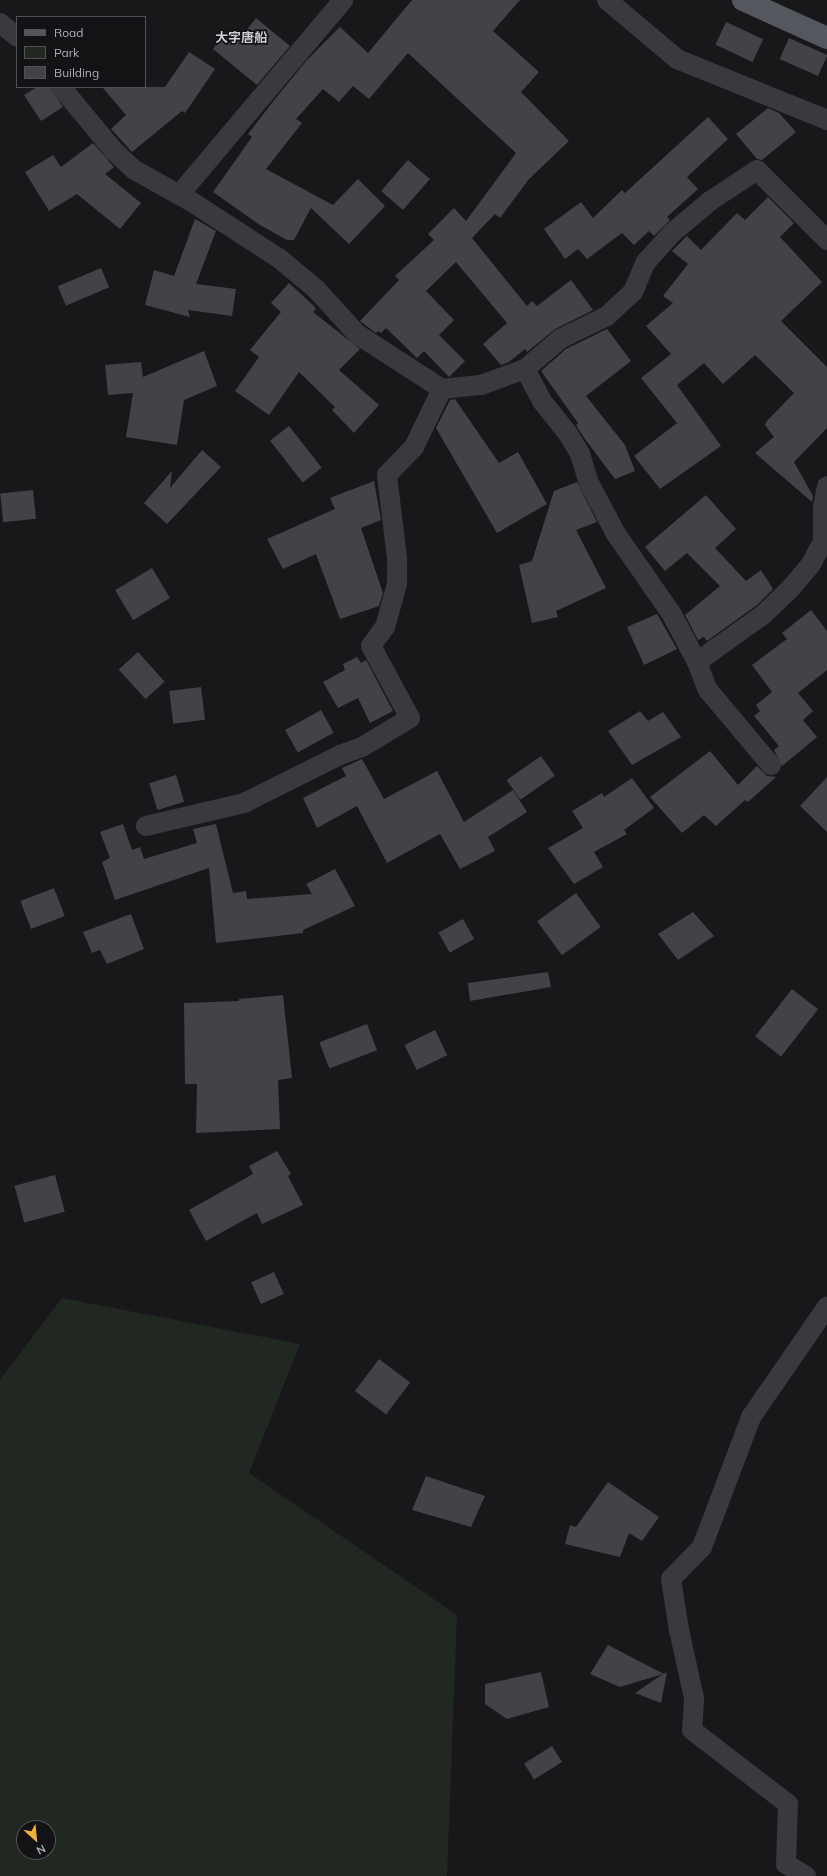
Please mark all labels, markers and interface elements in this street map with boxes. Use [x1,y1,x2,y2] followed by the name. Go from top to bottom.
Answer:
[16,16,146,88] legend
[54,25,83,40] text: Road
[215,29,267,45] district label: 大字唐船
[54,45,79,60] text: Park
[54,65,99,80] text: Building
[16,1820,56,1860] north arrow
[34,1842,48,1858] text: N

